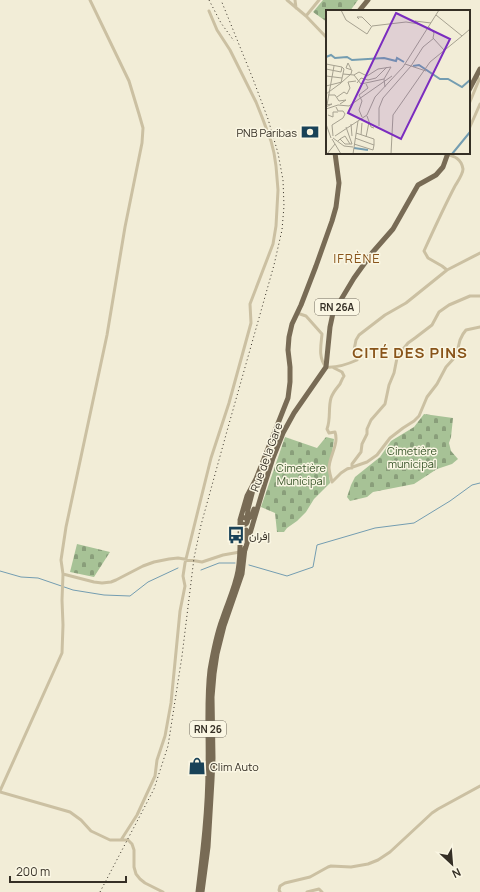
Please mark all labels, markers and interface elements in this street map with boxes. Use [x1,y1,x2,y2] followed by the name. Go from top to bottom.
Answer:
[326,10,470,154] inset map
[300,122,320,142] bank icon: PNB Paribas
[236,125,297,140] place label: PNB Paribas
[333,249,381,267] district label: IFRÈNE
[315,299,359,315] road number: RN 26A
[352,342,468,363] district label: CITÉ DES PINS
[247,420,286,494] street label: Rue de la Gare
[387,443,437,471] park label: Cimetière municipal
[276,460,326,488] park label: Cimetière Municipal
[226,525,246,545] bus stop icon: إفران
[249,528,271,543] place label: إفران
[190,721,226,737] road number: RN 26
[187,756,207,776] shop icon: Clim Auto
[210,759,259,774] place label: Clim Auto
[432,844,472,884] north arrow
[10,858,126,884] scale bar
[16,863,50,880] text: 200 m
[450,865,463,882] text: N

